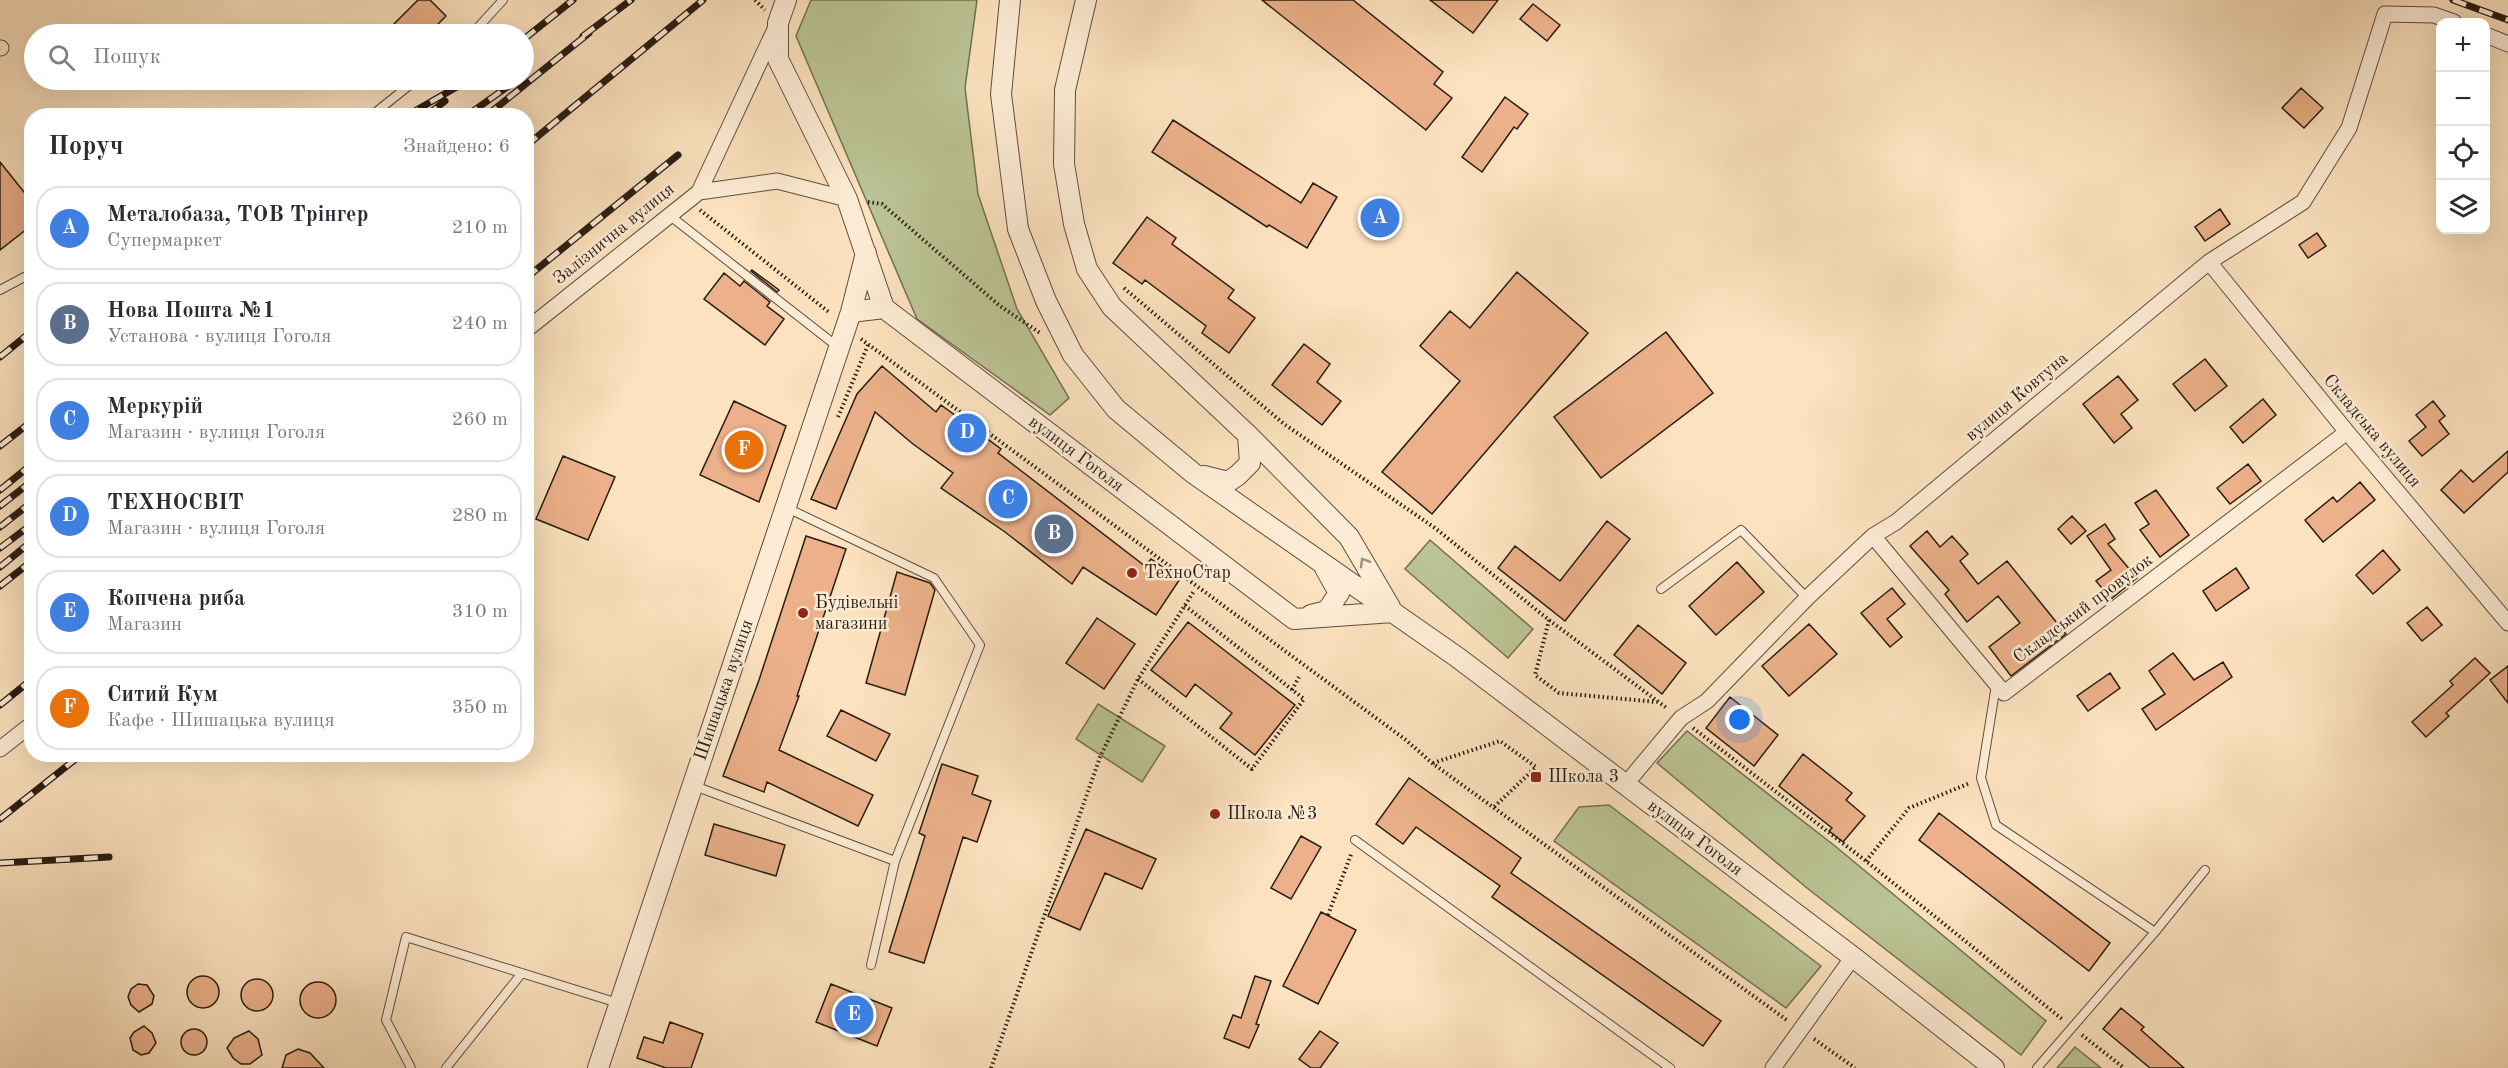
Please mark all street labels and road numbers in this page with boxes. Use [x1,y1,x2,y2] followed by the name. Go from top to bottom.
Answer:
[550,180,678,288] street label: Залізнична вулиця
[1962,349,2072,445] street label: вулиця Ковтуна
[2320,371,2424,491] street label: Складська вулиця
[1025,413,1127,495] street label: вулиця Гоголя
[2010,551,2156,667] street label: Складський провулок
[691,617,757,763] street label: Шишацька вулиця
[1644,797,1746,879] street label: вулиця Гоголя

